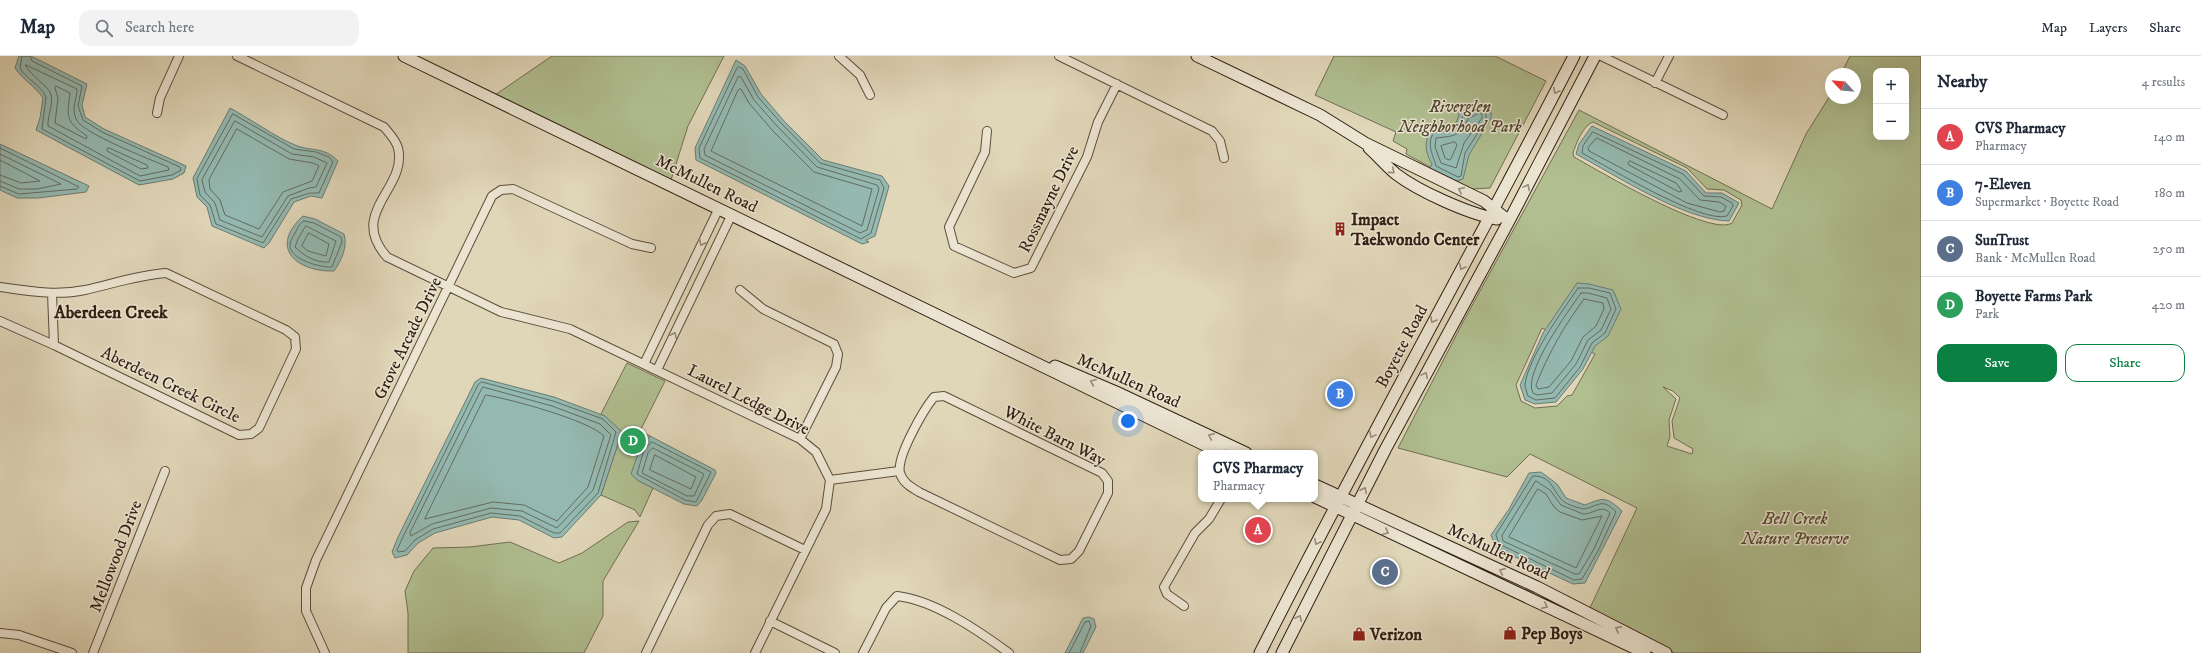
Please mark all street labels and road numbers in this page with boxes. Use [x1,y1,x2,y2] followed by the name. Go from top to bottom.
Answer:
[1014,142,1084,256] street label: Rossmayne Drive
[652,150,762,218] street label: McMullen Road
[369,274,447,403] street label: Grove Arcade Drive
[1371,301,1433,392] street label: Boyette Road
[97,342,244,428] street label: Aberdeen Creek Circle
[1073,348,1184,414] street label: McMullen Road
[684,360,813,440] street label: Laurel Ledge Drive
[999,400,1110,472] street label: White Barn Way
[84,497,147,615] street label: Mellowood Drive
[1444,518,1554,586] street label: McMullen Road

